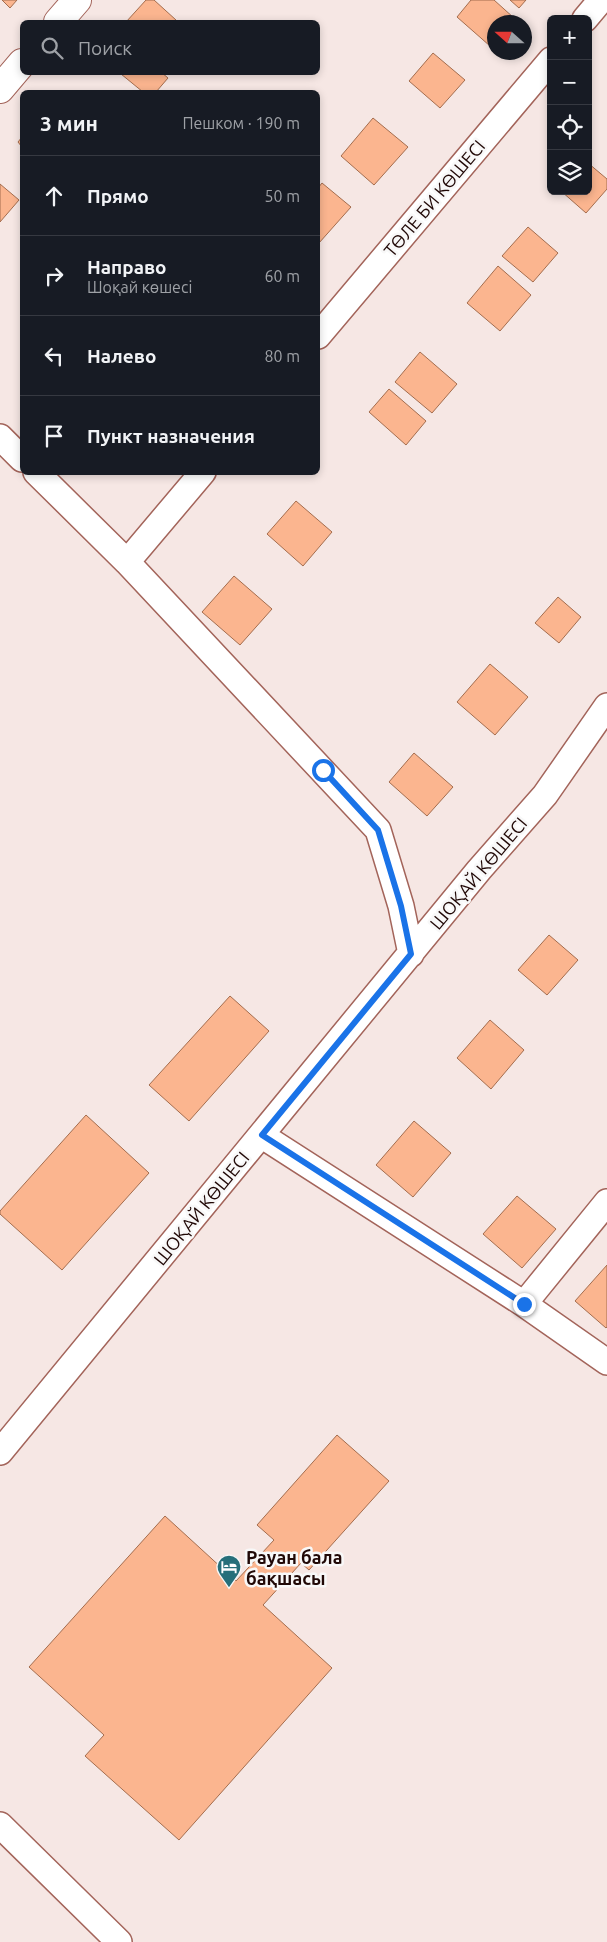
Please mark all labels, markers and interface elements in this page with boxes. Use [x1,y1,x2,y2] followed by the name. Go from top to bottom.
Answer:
[487,15,532,60] north arrow
[547,15,592,195] map controls
[547,15,592,60] button: +
[20,20,320,75] search box
[38,34,66,62] icon: search
[78,37,132,59] text: Поиск
[547,60,592,105] button: −
[547,105,592,150] button: locate
[40,111,98,135] text: 3 мин
[182,114,300,132] text: Пешком · 190 m
[379,136,489,260] street label: ТӨЛЕ БИ КӨШЕСІ
[547,150,592,195] button: layers
[40,182,68,210] icon: ahead
[87,185,149,207] text: Прямо
[264,187,300,205] text: 50 m
[87,256,167,278] text: Направо
[40,262,68,290] icon: right
[264,267,300,285] text: 60 m
[87,278,192,296] text: Шоқай көшесі
[40,342,68,370] icon: left
[87,345,156,367] text: Налево
[264,347,300,365] text: 80 m
[40,422,68,450] icon: arrive
[87,425,255,447] text: Пункт назначения
[312,759,335,782] route start
[425,813,531,933] street label: ШОҚАЙ КӨШЕСІ
[149,1147,253,1269] street label: ШОҚАЙ КӨШЕСІ
[513,1293,536,1316] route end
[246,1547,343,1588] place label: Рауан бала бақшасы
[216,1554,242,1588] hotel icon: Рауан бала бақшасы

